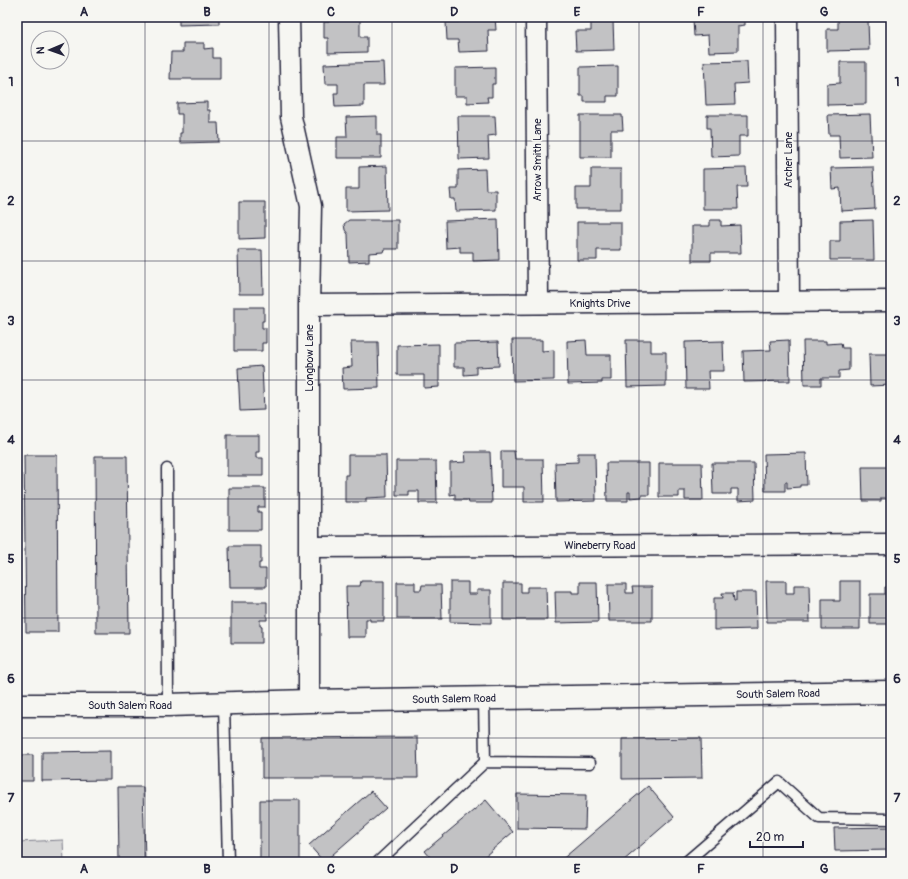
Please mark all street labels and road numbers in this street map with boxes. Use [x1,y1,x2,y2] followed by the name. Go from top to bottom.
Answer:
[531,118,544,202] street label: Arrow Smith Lane
[782,131,795,188] street label: Archer Lane
[570,297,631,310] street label: Knights Drive
[303,324,316,392] street label: Longbow Lane
[564,539,636,552] street label: Wineberry Road
[736,687,820,701] street label: South Salem Road
[412,692,496,706] street label: South Salem Road
[88,699,172,712] street label: South Salem Road

